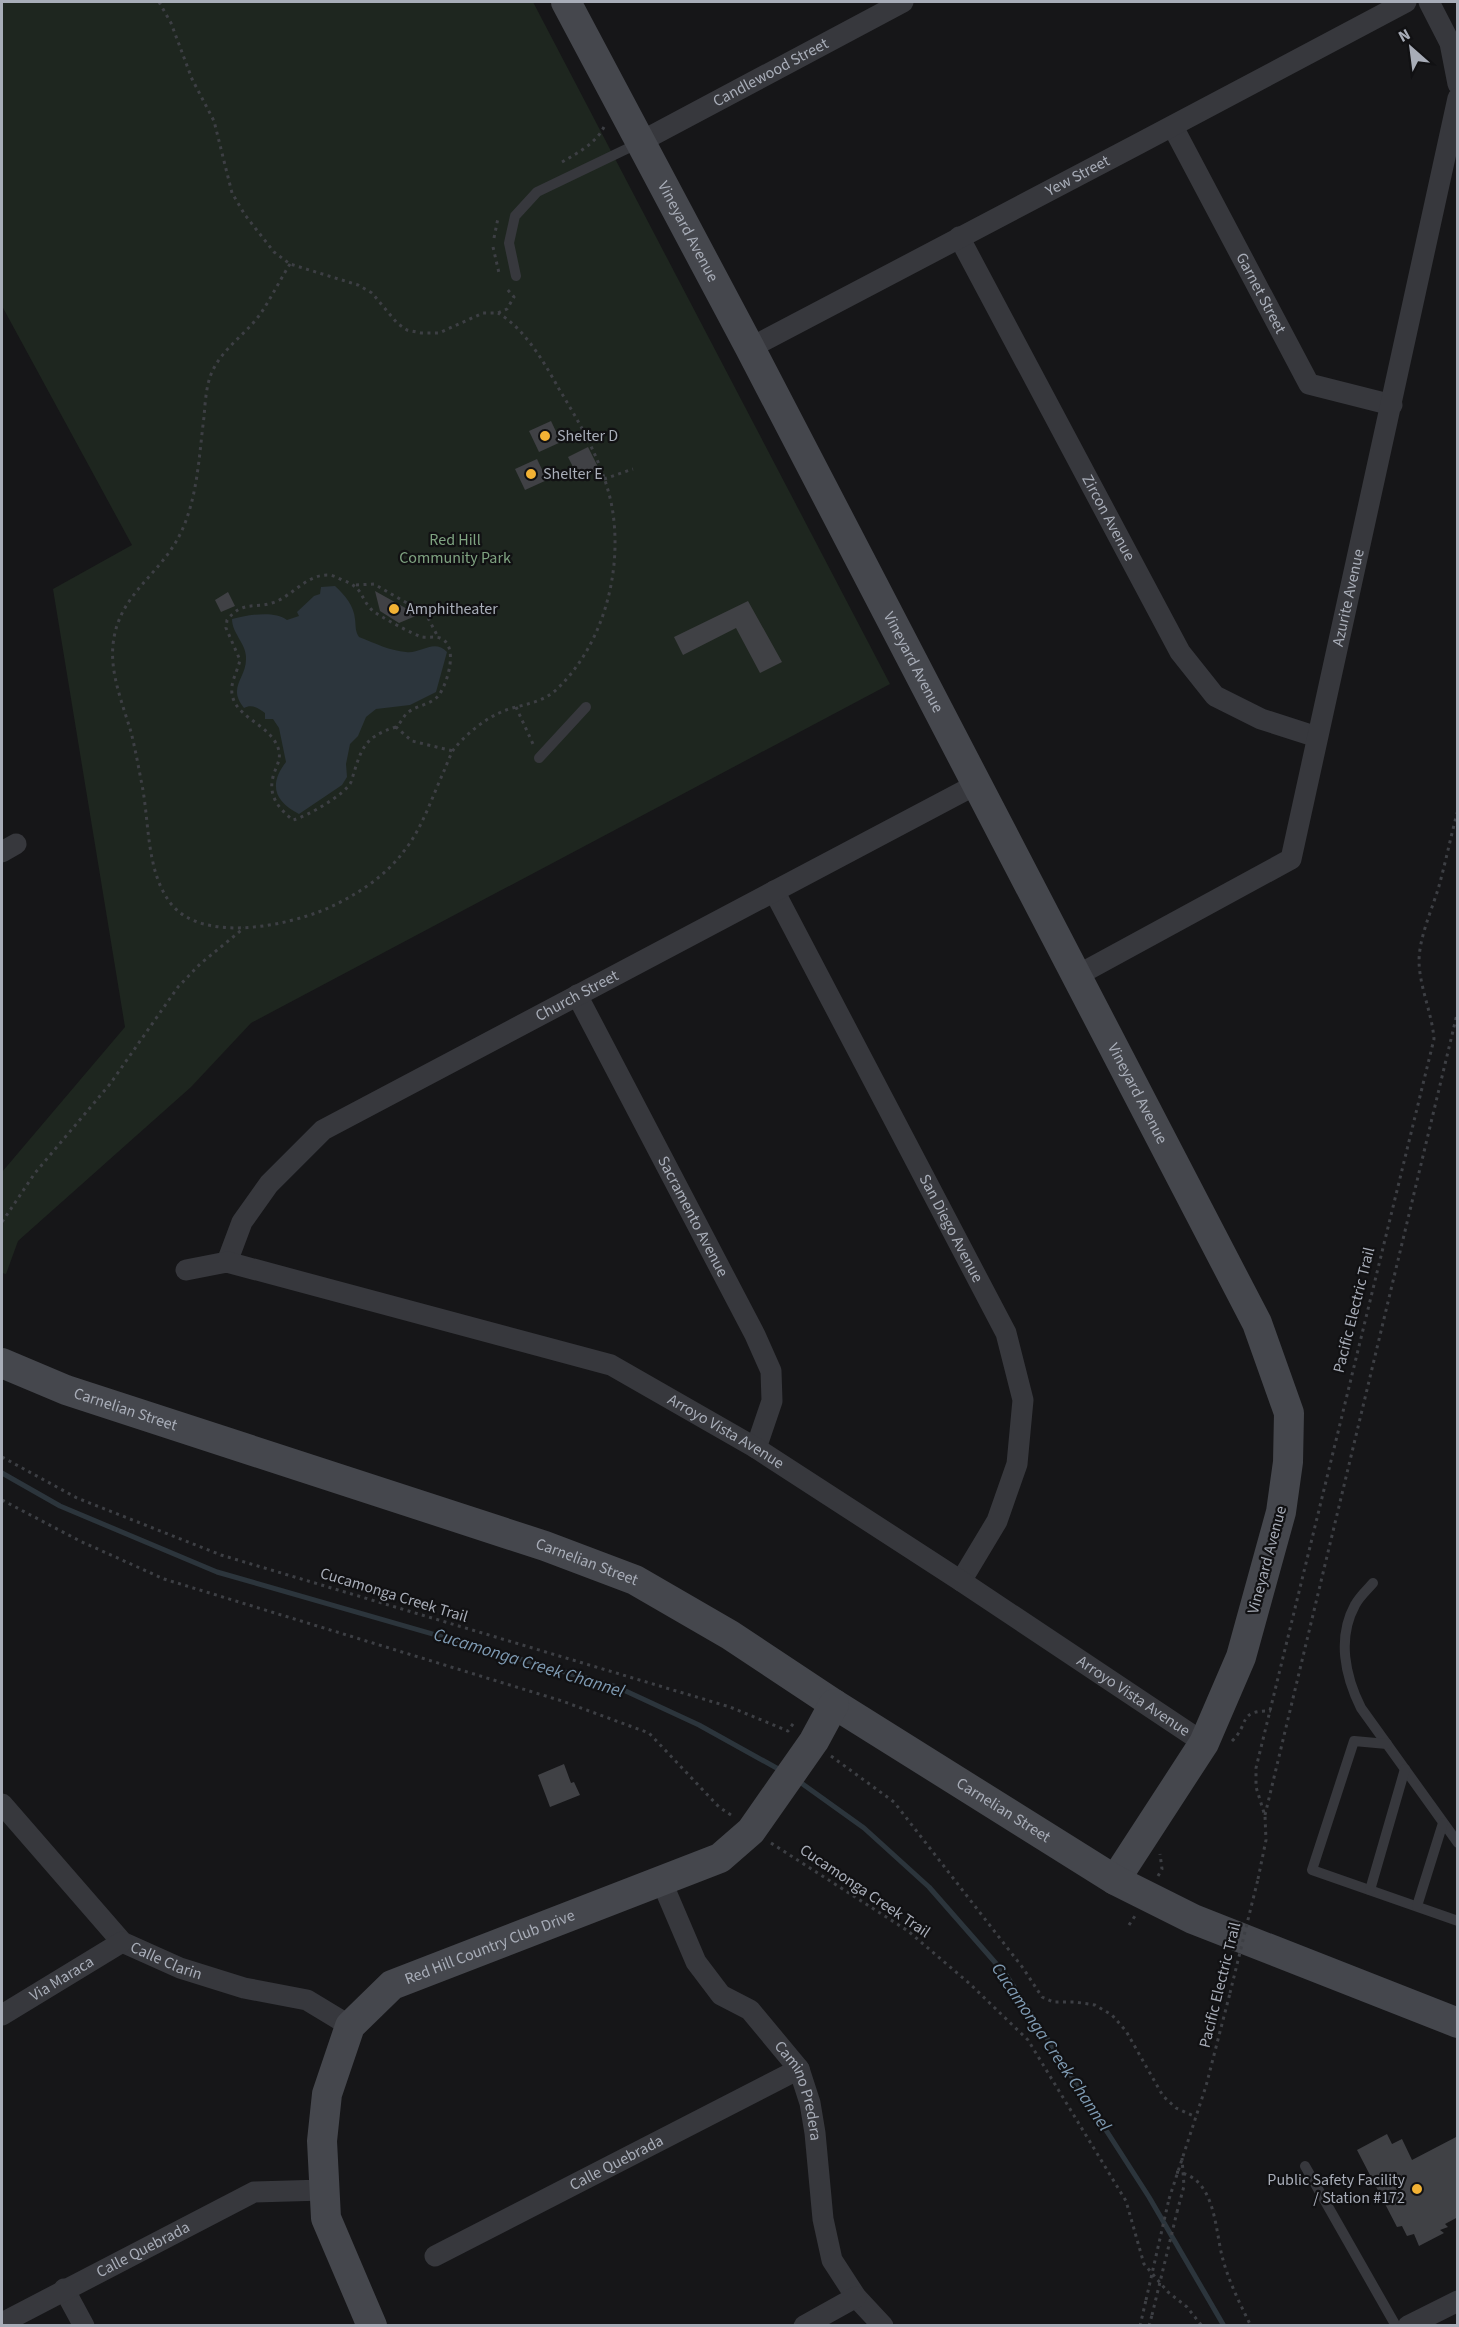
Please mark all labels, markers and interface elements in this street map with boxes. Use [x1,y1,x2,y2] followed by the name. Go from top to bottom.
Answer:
[1381,18,1441,78] north arrow
[1395,23,1414,48] text: N
[709,32,833,112] street label: Candlewood Street
[1041,150,1114,202] street label: Yew Street
[652,177,724,286] street label: Vineyard Avenue
[1230,249,1292,338] street label: Garnet Street
[557,425,618,447] place label: Shelter D
[538,429,552,443] marker: Shelter D
[543,463,603,485] place label: Shelter E
[524,467,538,481] marker: Shelter E
[1076,471,1141,565] street label: Zircon Avenue
[399,529,511,569] park label: Red Hill Community Park
[1327,547,1370,649] street label: Azurite Avenue
[406,598,498,620] place label: Amphitheater
[387,602,401,616] marker: Amphitheater
[878,608,949,717] street label: Vineyard Avenue
[531,964,623,1027] street label: Church Street
[1102,1039,1173,1148] street label: Vineyard Avenue
[652,1152,734,1281] street label: Sacramento Avenue
[914,1170,989,1286] street label: San Diego Avenue
[1328,1245,1380,1375] street label: Pacific Electric Trail
[71,1382,181,1437] street label: Carnelian Street
[663,1389,788,1474] street label: Arroyo Vista Avenue
[1242,1504,1292,1616] street label: Vineyard Avenue
[533,1533,642,1591] street label: Carnelian Street
[318,1562,470,1628] street label: Cucamonga Creek Trail
[430,1622,628,1704] water label: Cucamonga Creek Channel
[1072,1650,1194,1742] street label: Arroyo Vista Avenue
[952,1772,1055,1848] street label: Carnelian Street
[795,1839,935,1943] street label: Cucamonga Creek Trail
[401,1904,578,1990] street label: Red Hill Country Club Drive
[1194,1920,1246,2050] street label: Pacific Electric Trail
[127,1936,205,1985] street label: Calle Clarin
[25,1951,98,2007] street label: Via Maraca
[985,1958,1117,2137] water label: Cucamonga Creek Channel
[769,2036,827,2142] street label: Camino Predera
[566,2129,667,2196] street label: Calle Quebrada
[1267,2169,1406,2209] place label: Public Safety Facility / Station #172
[1410,2182,1424,2196] marker: Public Safety Facility / Station #172
[92,2216,194,2283] street label: Calle Quebrada

